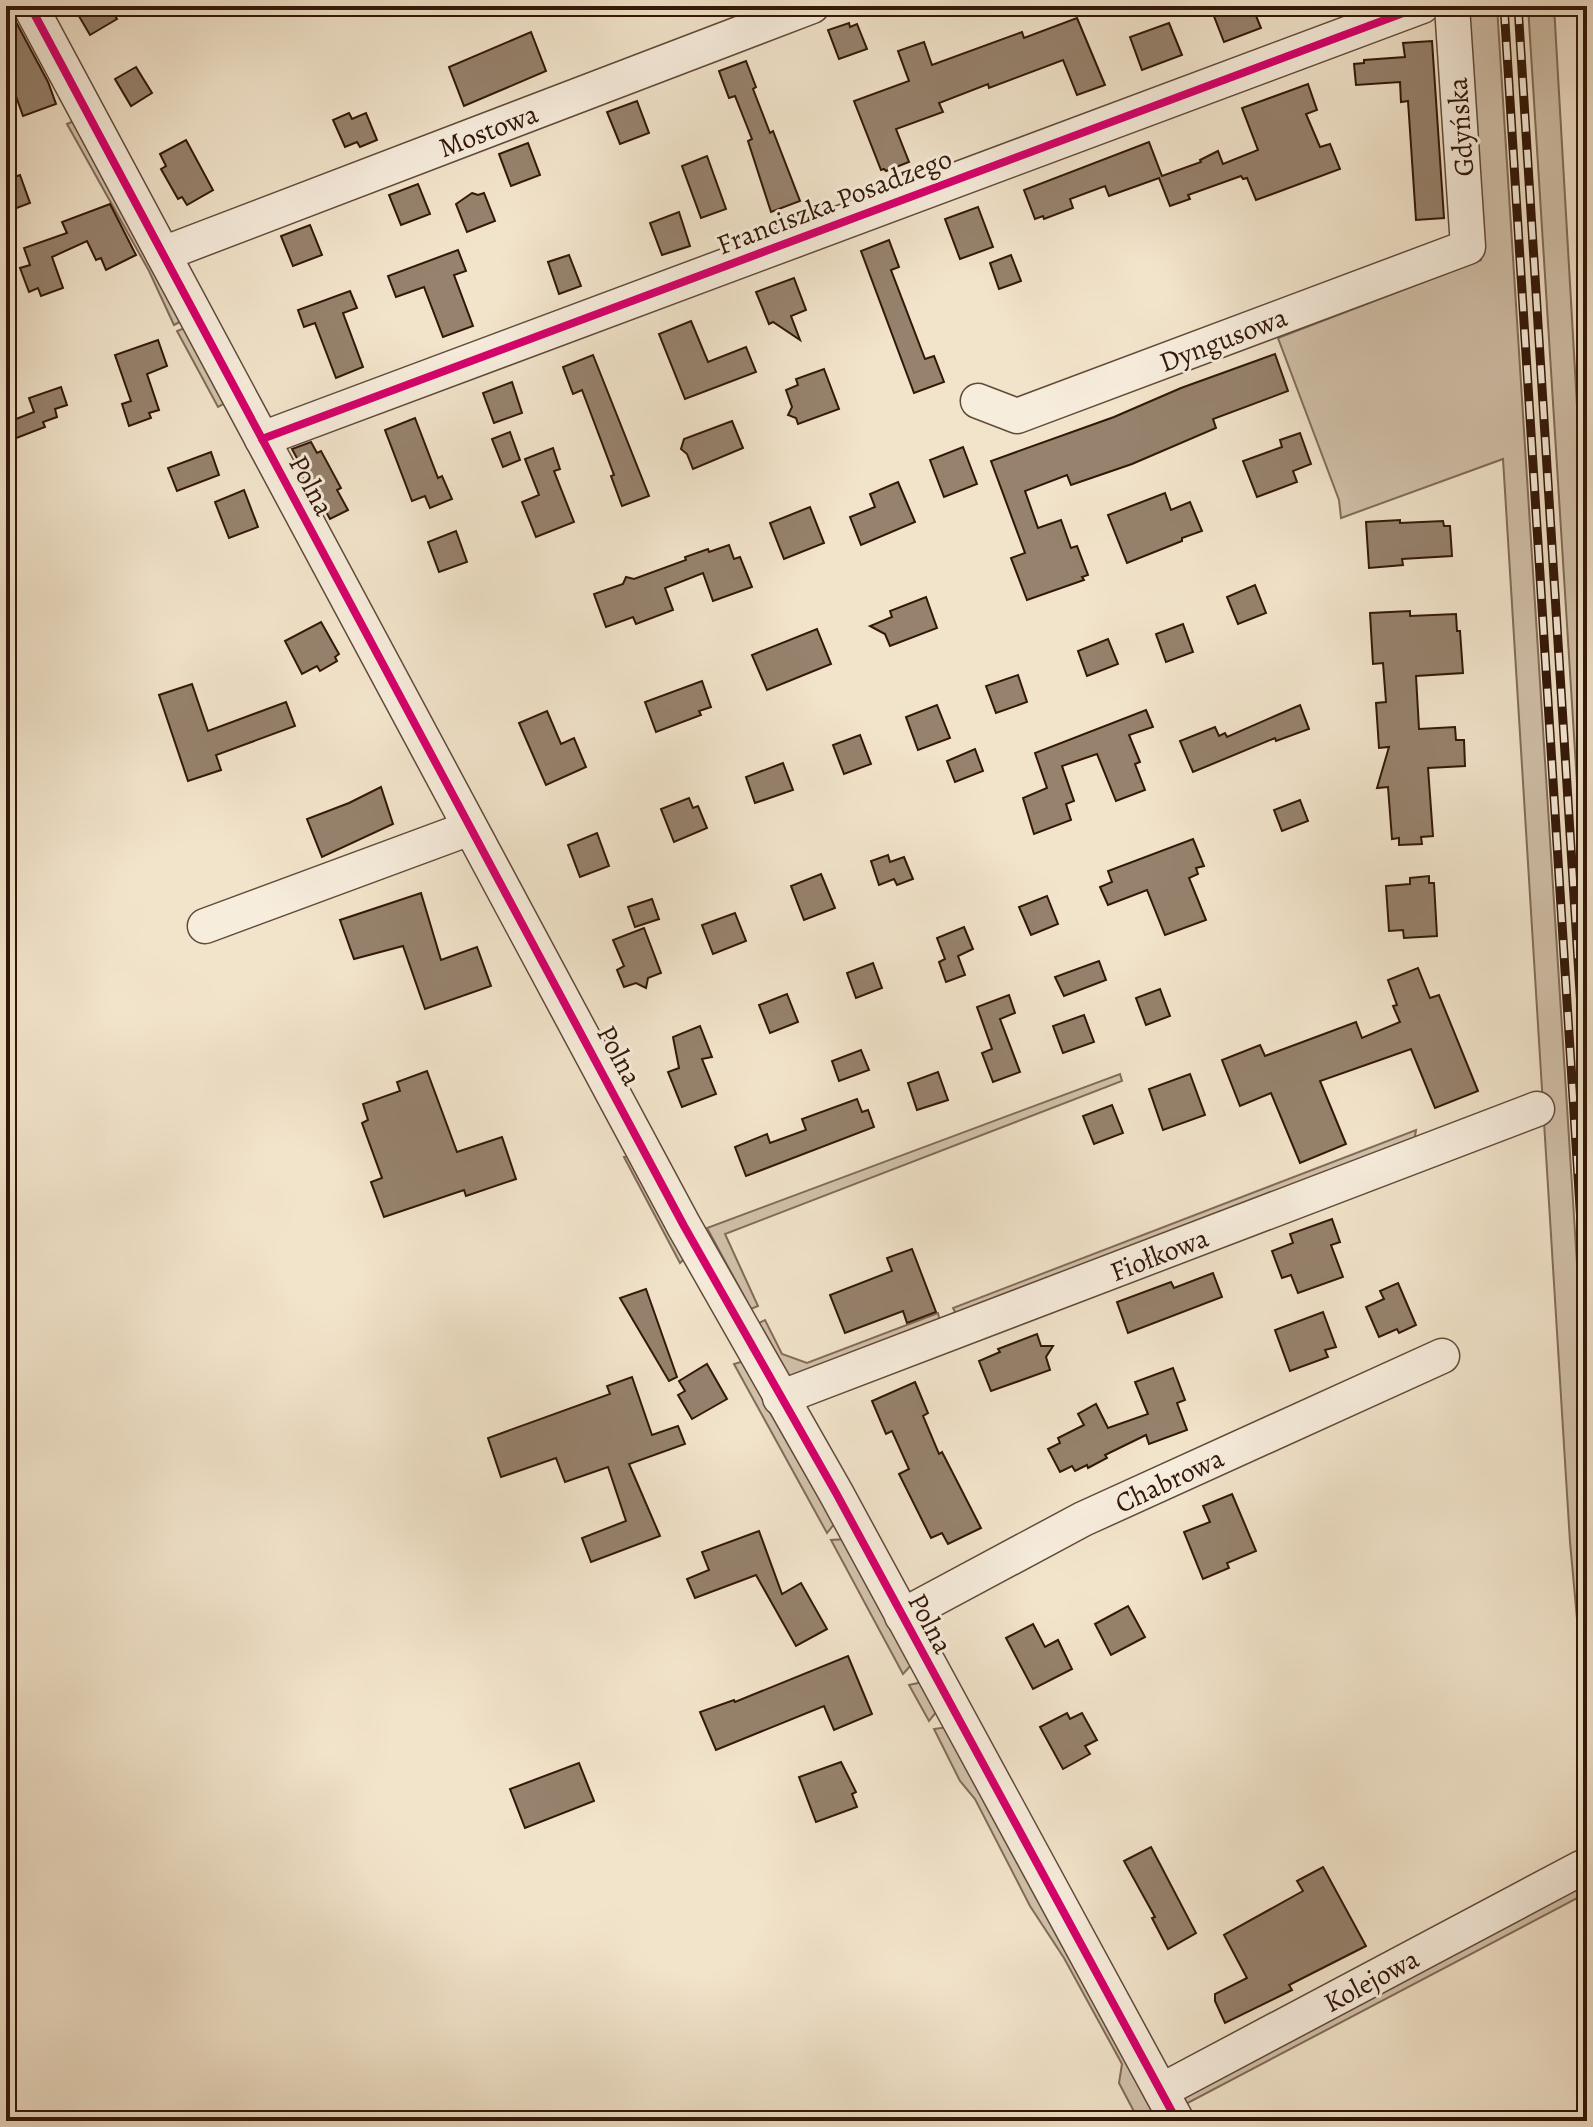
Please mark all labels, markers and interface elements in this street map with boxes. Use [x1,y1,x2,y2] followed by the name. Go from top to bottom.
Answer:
[1439,76,1483,178] street label: Gdyńska
[433,95,543,167] street label: Mostowa
[711,140,957,264] street label: Franciszka Posadzego
[1154,298,1293,382] street label: Dyngusowa
[279,449,343,522] street label: Polna
[587,1019,651,1092] street label: Polna
[1105,1219,1214,1291] street label: Fiołkowa
[1109,1439,1230,1523] street label: Chabrowa
[898,1587,962,1660] street label: Polna
[1317,1940,1426,2022] street label: Kolejowa

